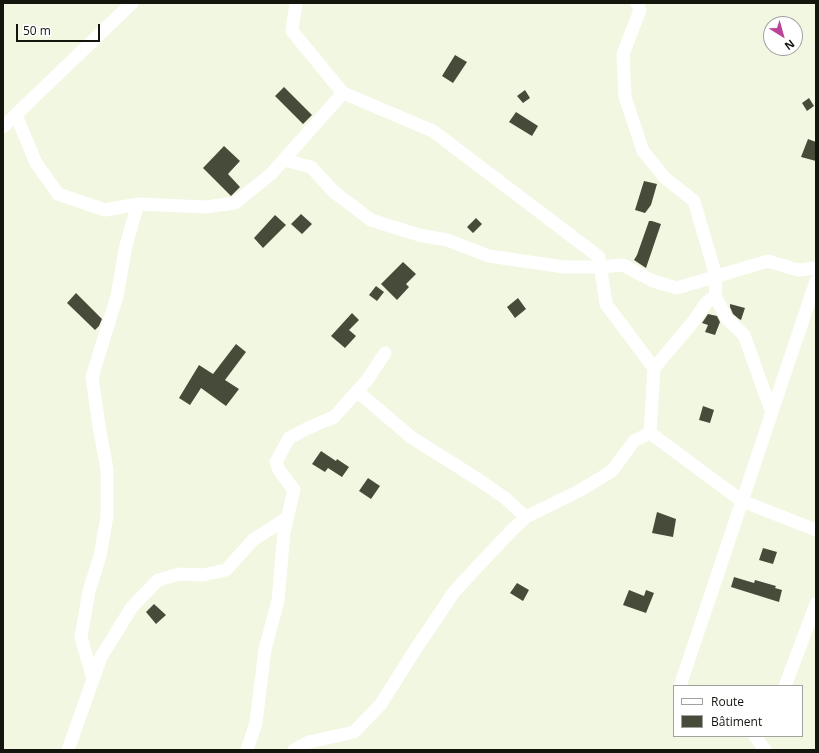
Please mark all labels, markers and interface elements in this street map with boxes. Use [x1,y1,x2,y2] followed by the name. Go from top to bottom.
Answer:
[18,16,102,42] scale bar
[763,16,803,56] north arrow
[23,22,51,39] text: 50 m
[782,36,798,54] text: N
[673,685,803,737] legend
[711,693,744,710] text: Route
[711,713,762,730] text: Bâtiment

